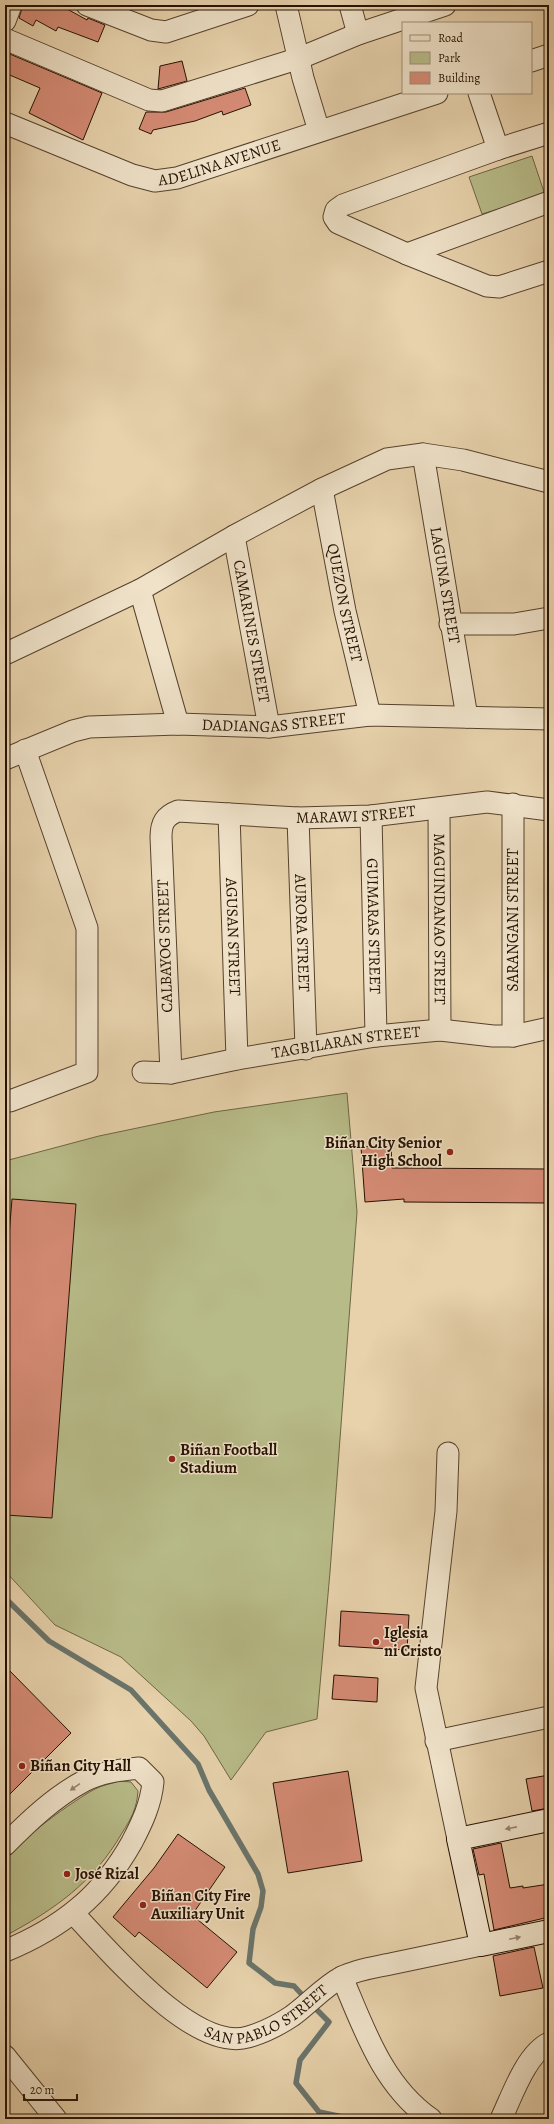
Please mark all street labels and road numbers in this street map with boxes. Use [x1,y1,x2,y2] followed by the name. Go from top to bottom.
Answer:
[156,134,284,192] street label: ADELINA AVENUE
[424,525,466,645] street label: LAGUNA STREET
[321,541,368,665] street label: QUEZON STREET
[228,558,275,705] street label: CAMARINES STREET
[201,707,347,738] street label: DADIANGAS STREET
[296,800,417,829] street label: MARAWI STREET
[428,833,451,1005] street label: MAGUINDANAO STREET
[502,848,524,992] street label: SARANGANI STREET
[361,858,386,994] street label: GUIMARAS STREET
[289,873,315,992] street label: AURORA STREET
[220,877,246,997] street label: AGUSAN STREET
[152,879,178,1013] street label: CALBAYOG STREET
[270,1021,422,1064] street label: TAGBILARAN STREET
[201,1979,333,2050] street label: SAN PABLO STREET

